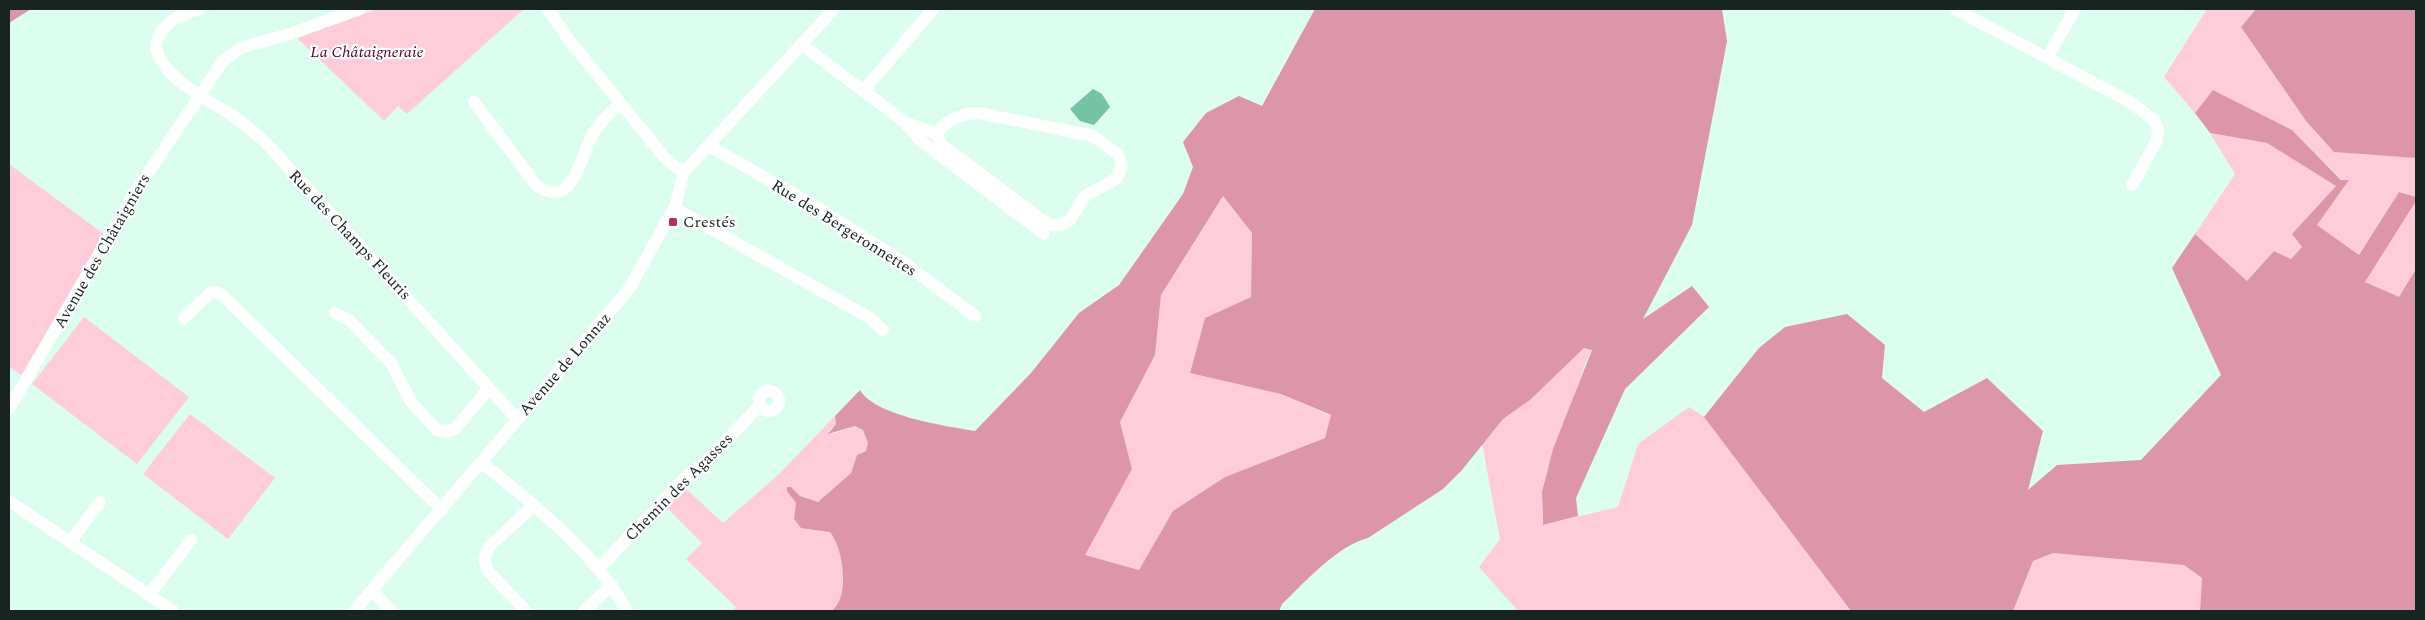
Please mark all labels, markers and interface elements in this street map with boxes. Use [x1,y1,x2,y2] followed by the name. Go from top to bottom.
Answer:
[310,40,424,64] park label: La Châtaigneraie
[283,164,417,306] street label: Rue des Champs Fleuris
[48,169,156,333] street label: Avenue des Châtaigniers
[767,173,921,283] street label: Rue des Bergeronnettes
[683,210,736,234] place label: Crestés
[667,216,679,228] marker: Crestés
[513,307,617,421] street label: Avenue de Lonnaz
[619,427,739,547] street label: Chemin des Agasses

